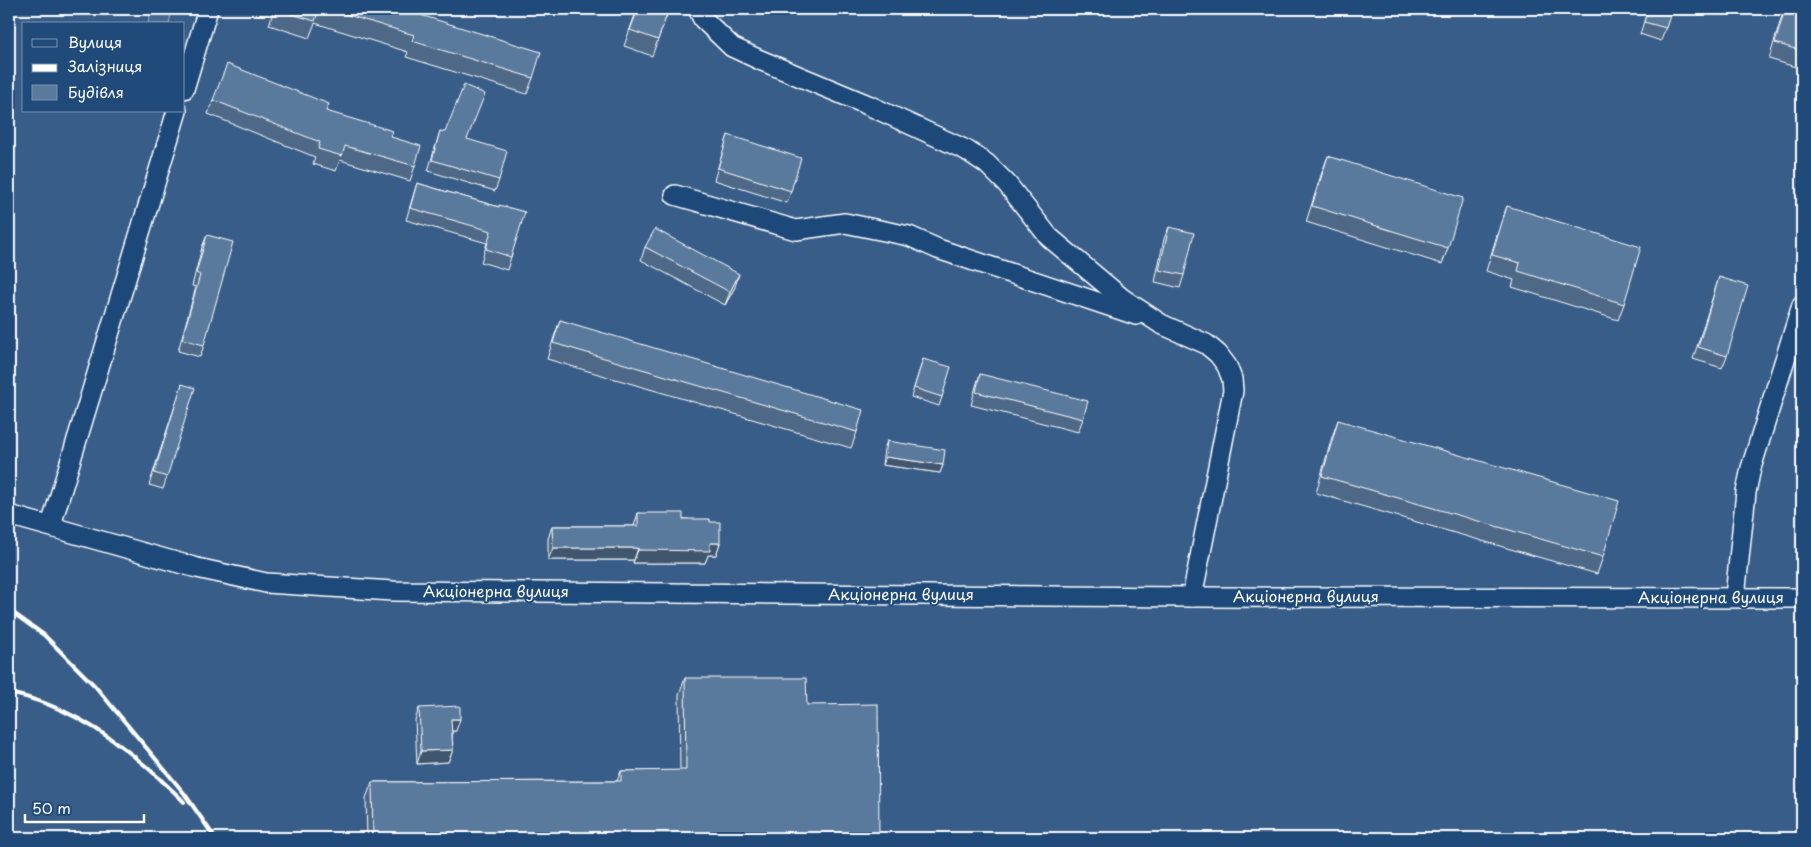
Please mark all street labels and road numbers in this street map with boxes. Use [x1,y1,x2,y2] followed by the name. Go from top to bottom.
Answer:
[423,579,569,602] street label: Акціонерна вулиця
[828,582,974,605] street label: Акціонерна вулиця
[1233,584,1379,607] street label: Акціонерна вулиця
[1638,585,1784,608] street label: Акціонерна вулиця

